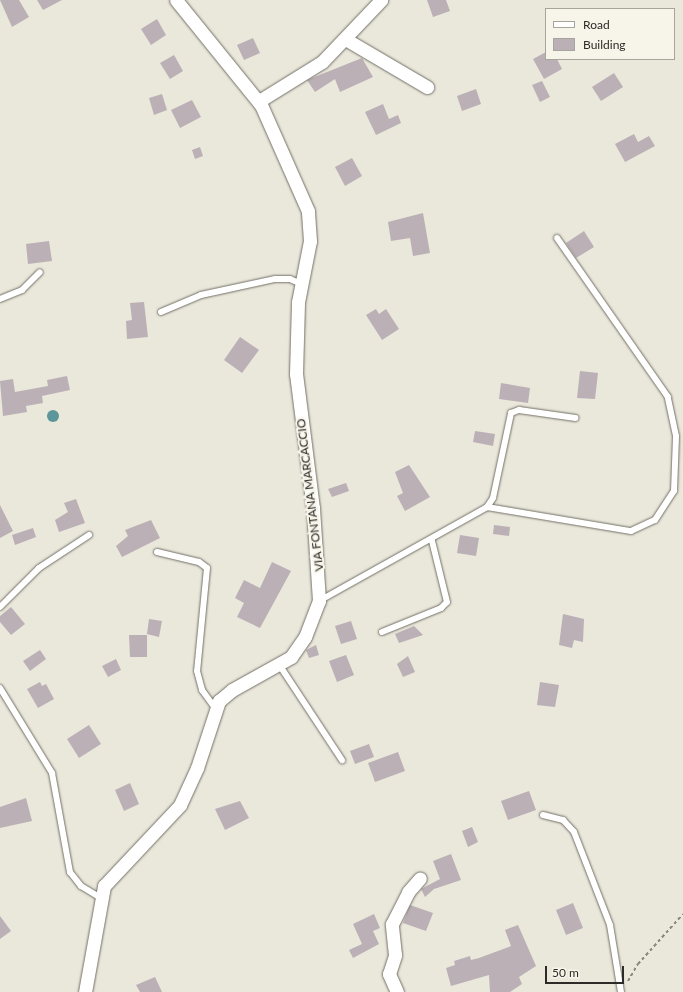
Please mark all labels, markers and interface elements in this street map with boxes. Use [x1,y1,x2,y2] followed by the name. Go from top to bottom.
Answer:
[545,8,675,60] legend
[583,17,610,32] text: Road
[583,37,626,52] text: Building
[293,418,327,572] street label: VIA FONTANA MARCACCIO
[547,958,626,984] scale bar
[552,965,579,980] text: 50 m

